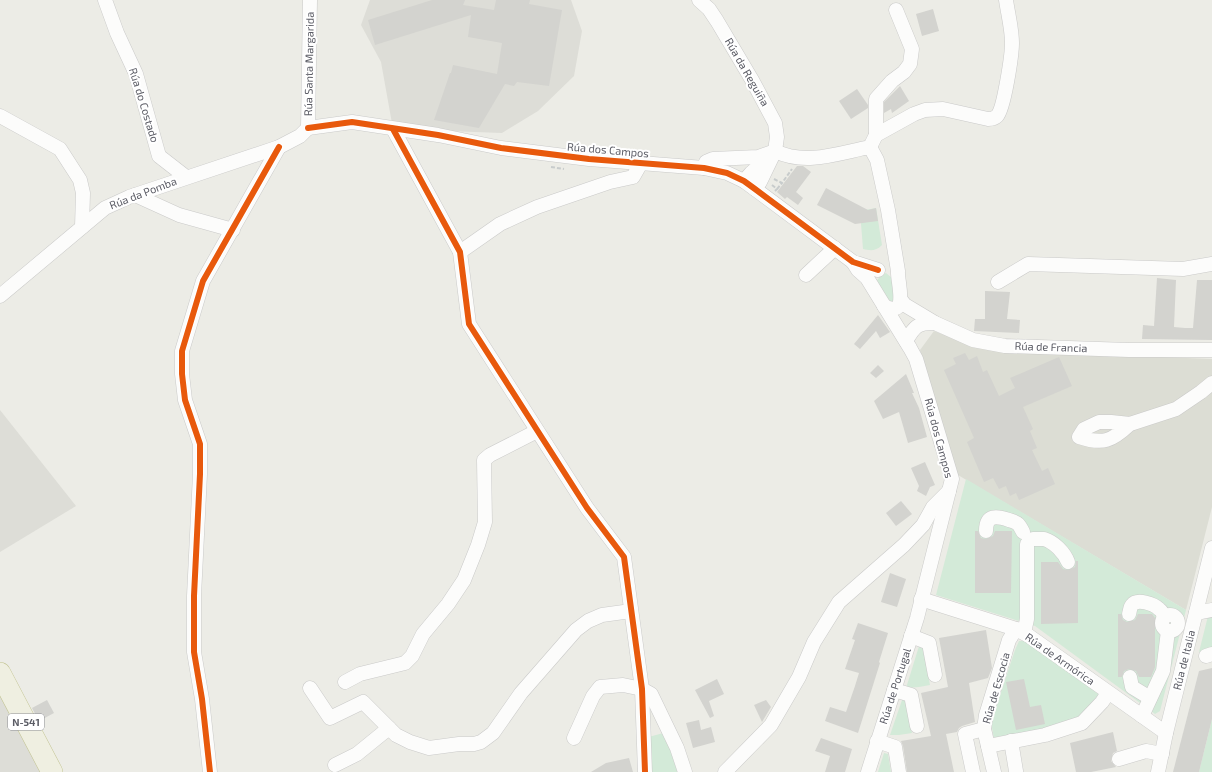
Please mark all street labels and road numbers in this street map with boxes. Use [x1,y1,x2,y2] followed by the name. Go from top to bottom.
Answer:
[301,12,316,116] street label: Rúa Santa Margarida
[723,35,772,108] street label: Rúa da Reguiña
[127,66,162,144] street label: Rúa do Costado
[566,139,650,160] street label: Rúa dos Campos
[107,174,178,211] street label: Rúa da Pomba
[1014,339,1088,354] street label: Rúa de Francia
[923,396,957,480] street label: Rúa dos Campos
[1170,629,1197,691] street label: Rúa de Italia
[1023,630,1097,687] street label: Rúa de Armórica
[876,645,913,725] street label: Rúa de Portugal
[979,651,1012,725] street label: Rúa de Escocia
[8,714,44,730] road number: N-541

